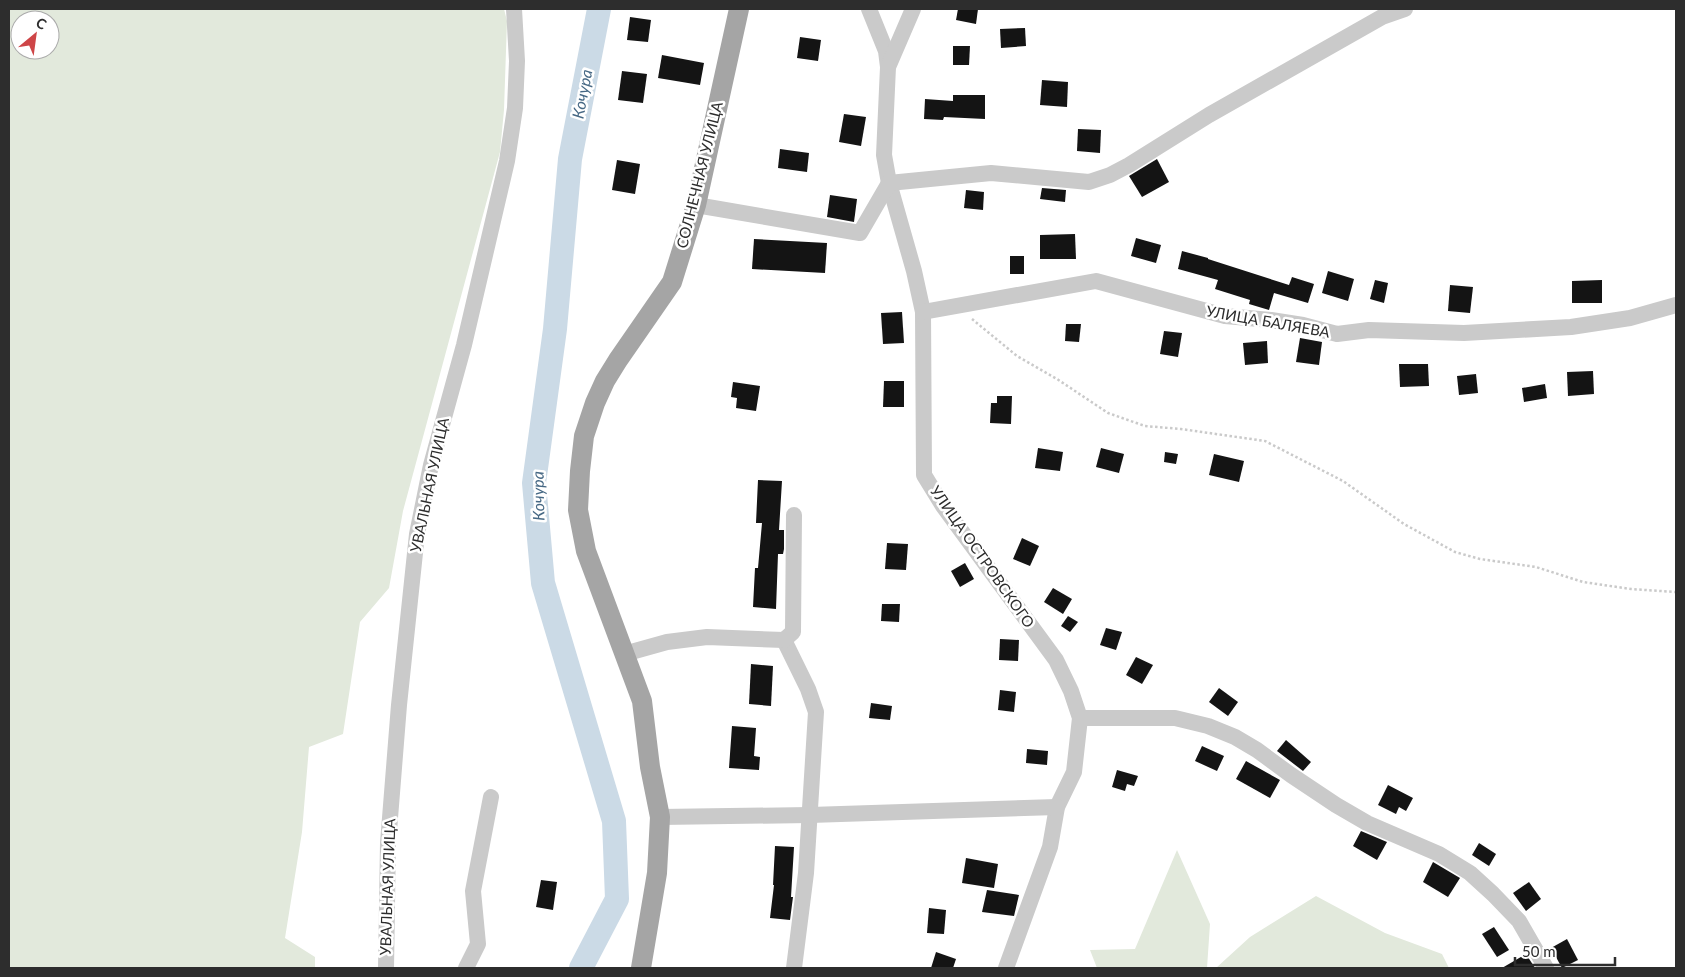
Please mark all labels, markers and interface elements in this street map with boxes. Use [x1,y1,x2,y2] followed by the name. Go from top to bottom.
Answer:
[10,10,60,60] north arrow
[33,14,50,33] text: С
[567,68,596,120] water label: Кочура
[672,99,726,250] street label: СОЛНЕЧНАЯ УЛИЦА
[1205,301,1332,341] street label: УЛИЦА БАЛЯЕВА
[406,415,452,554] street label: УВАЛЬНАЯ УЛИЦА
[528,471,547,521] water label: Кочура
[927,482,1039,631] street label: УЛИЦА ОСТРОВСКОГО
[376,817,398,956] street label: УВАЛЬНАЯ УЛИЦА
[1515,934,1615,966] scale bar
[1522,942,1556,960] text: 50 m

